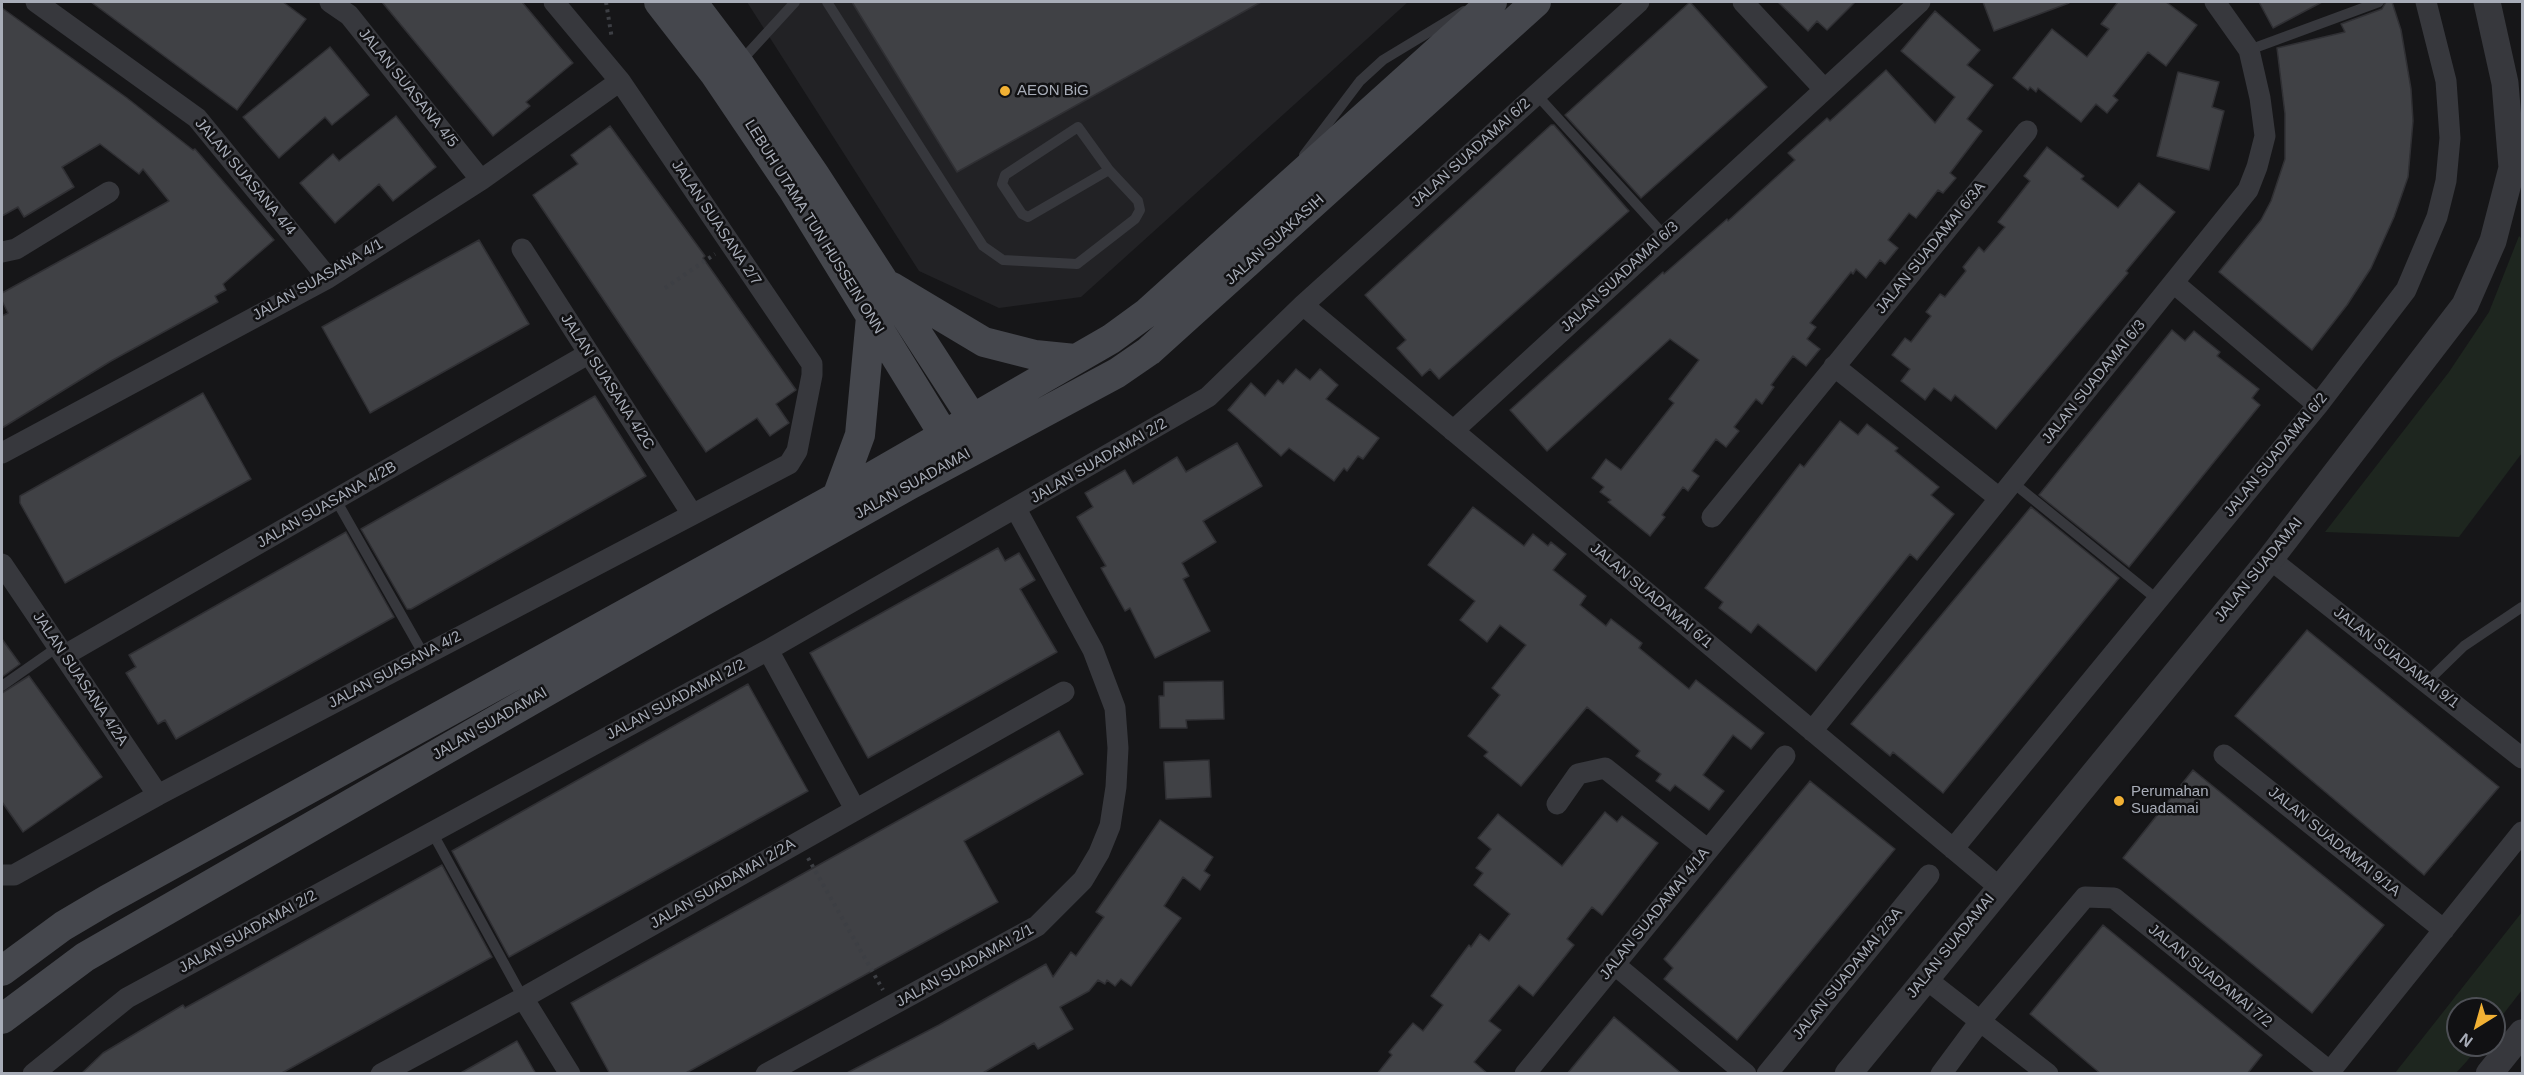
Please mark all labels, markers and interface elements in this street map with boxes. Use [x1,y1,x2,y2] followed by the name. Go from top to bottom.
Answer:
[355,25,461,151] street label: JALAN SUASANA 4/5
[1017,82,1089,100] place label: AEON BiG
[998,84,1012,98] marker: AEON BiG
[1408,95,1534,211] street label: JALAN SUADAMAI 6/2
[191,115,299,239] street label: JALAN SUASANA 4/4
[740,117,888,337] street label: LEBUH UTAMA TUN HUSSEIN ONN
[667,157,765,289] street label: JALAN SUASANA 2/7
[1872,179,1990,317] street label: JALAN SUADAMAI 6/3A
[1222,191,1328,289] street label: JALAN SUAKASIH
[1557,218,1683,336] street label: JALAN SUADAMAI 6/3
[250,235,386,325] street label: JALAN SUASANA 4/1
[556,311,658,453] street label: JALAN SUASANA 4/2C
[2038,316,2150,448] street label: JALAN SUADAMAI 6/3
[2220,389,2332,521] street label: JALAN SUADAMAI 6/2
[1028,415,1170,507] street label: JALAN SUADAMAI 2/2
[852,445,974,523] street label: JALAN SUADAMAI
[254,458,400,552] street label: JALAN SUASANA 4/2B
[2211,514,2307,626] street label: JALAN SUADAMAI
[1586,540,1716,652] street label: JALAN SUADAMAI 6/1
[2330,603,2462,713] street label: JALAN SUADAMAI 9/1
[28,609,132,749] street label: JALAN SUASANA 4/2A
[326,627,464,713] street label: JALAN SUASANA 4/2
[604,656,748,744] street label: JALAN SUADAMAI 2/2
[430,684,550,764] street label: JALAN SUADAMAI
[2131,783,2209,818] place label: Perumahan Suadamai
[2265,783,2403,901] street label: JALAN SUADAMAI 9/1A
[2112,794,2126,808] marker: Perumahan Suadamai
[647,835,799,933] street label: JALAN SUADAMAI 2/2A
[1596,845,1714,983] street label: JALAN SUADAMAI 4/1A
[176,887,320,977] street label: JALAN SUADAMAI 2/2
[1903,890,1999,1002] street label: JALAN SUADAMAI
[1789,905,1907,1043] street label: JALAN SUADAMAI 2/3A
[2144,920,2276,1032] street label: JALAN SUADAMAI 7/2
[893,921,1037,1011] street label: JALAN SUADAMAI 2/1
[2446,997,2506,1057] north arrow
[2456,1030,2476,1050] text: N

